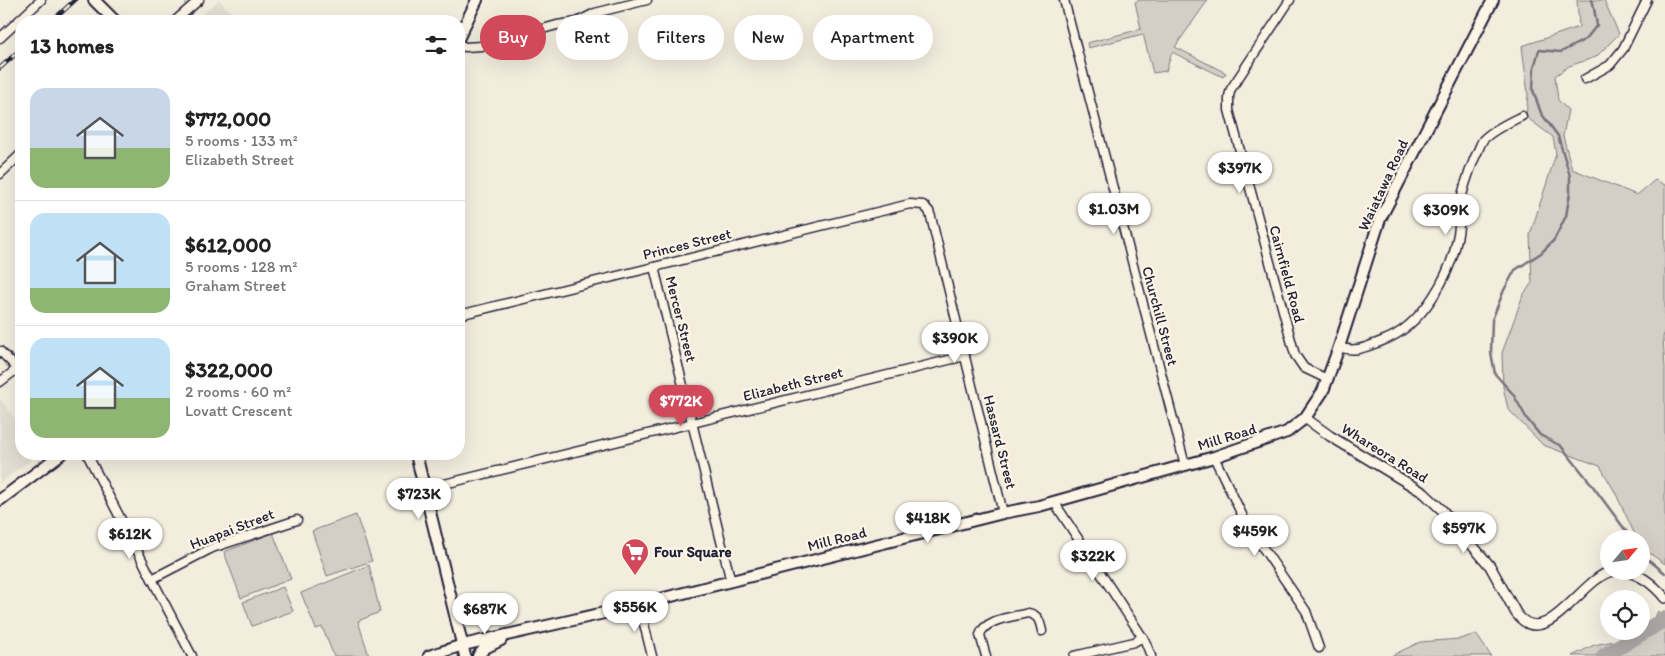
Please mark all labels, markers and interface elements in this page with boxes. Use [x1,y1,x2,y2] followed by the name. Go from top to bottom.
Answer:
[480,15,546,60] chip: Buy
[556,15,628,60] chip: Rent
[638,15,724,60] chip: Filters
[734,15,803,60] chip: New
[813,15,933,60] chip: Apartment
[422,31,450,59] icon: filters
[30,33,114,58] text: 13 homes
[185,106,271,131] text: $772,000
[70,108,130,168] icon: home
[185,131,298,150] text: 5 rooms · 133 m²
[1354,136,1412,234] street label: Waiatawa Road
[185,150,294,169] text: Elizabeth Street
[1205,152,1275,194] pin: $397K
[1218,158,1262,177] text: $397K
[1073,192,1155,235] pin: $1.03M
[1411,194,1481,236] pin: $309K
[1089,199,1139,218] text: $1.03M
[1423,200,1469,219] text: $309K
[1265,223,1309,325] street label: Cairnfield Road
[641,224,733,264] street label: Princes Street
[185,232,271,257] text: $612,000
[70,233,130,293] icon: home
[185,257,297,276] text: 5 rooms · 128 m²
[1138,264,1182,368] street label: Churchill Street
[662,274,700,364] street label: Mercer Street
[185,276,286,295] text: Graham Street
[920,322,990,364] pin: $390K
[932,328,978,347] text: $390K
[185,357,273,382] text: $322,000
[70,358,130,418] icon: home
[741,363,845,405] street label: Elizabeth Street
[185,382,291,401] text: 2 rooms · 60 m²
[646,384,716,427] pin: $772K
[660,391,702,410] text: $772K
[980,393,1020,491] street label: Hassard Street
[185,401,292,420] text: Lovatt Crescent
[1338,419,1432,487] street label: Whareora Road
[1196,420,1258,454] street label: Mill Road
[384,478,454,520] pin: $723K
[397,484,441,503] text: $723K
[893,502,963,544] pin: $418K
[187,505,277,553] street label: Huapai Street
[906,508,950,527] text: $418K
[1429,512,1499,554] pin: $597K
[1220,514,1290,557] pin: $459K
[95,518,165,560] pin: $612K
[1442,518,1486,537] text: $597K
[1233,521,1277,540] text: $459K
[806,523,868,555] street label: Mill Road
[109,524,151,543] text: $612K
[1600,530,1650,580] north arrow
[1600,530,1650,640] map controls
[620,537,650,576] supermarket icon: Four Square
[1058,540,1128,582] pin: $322K
[654,543,732,562] place label: Four Square
[1071,546,1115,565] text: $322K
[600,590,670,633] pin: $556K
[1600,590,1650,640] button: locate
[450,592,520,635] pin: $687K
[613,597,657,616] text: $556K
[463,599,507,618] text: $687K

